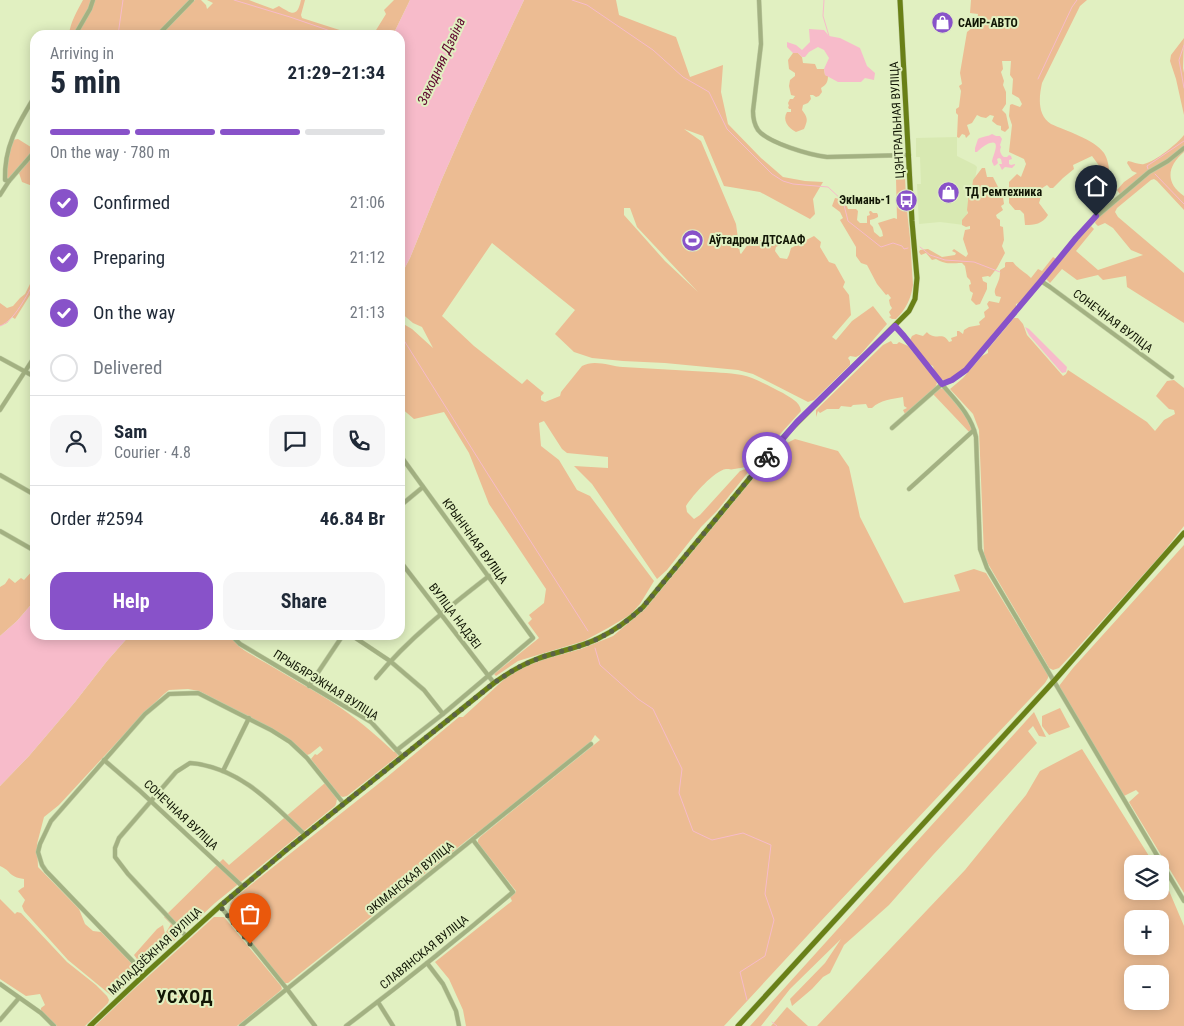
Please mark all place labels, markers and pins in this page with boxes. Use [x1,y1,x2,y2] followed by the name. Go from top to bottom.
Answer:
[930,11,954,35] shop icon: САИР-АВТО
[958,16,1018,30] place label: САИР-АВТО
[1075,165,1117,216] pin
[937,180,961,204] shop icon: ТД Ремтехника
[965,185,1042,199] place label: ТД Ремтехника
[895,188,919,212] bus stop icon: Экімань-1
[839,193,891,207] place label: Экімань-1
[681,228,705,252] sports icon: Аўтадром ДТСААФ
[709,233,806,247] place label: Аўтадром ДТСААФ
[229,893,271,944] pin

